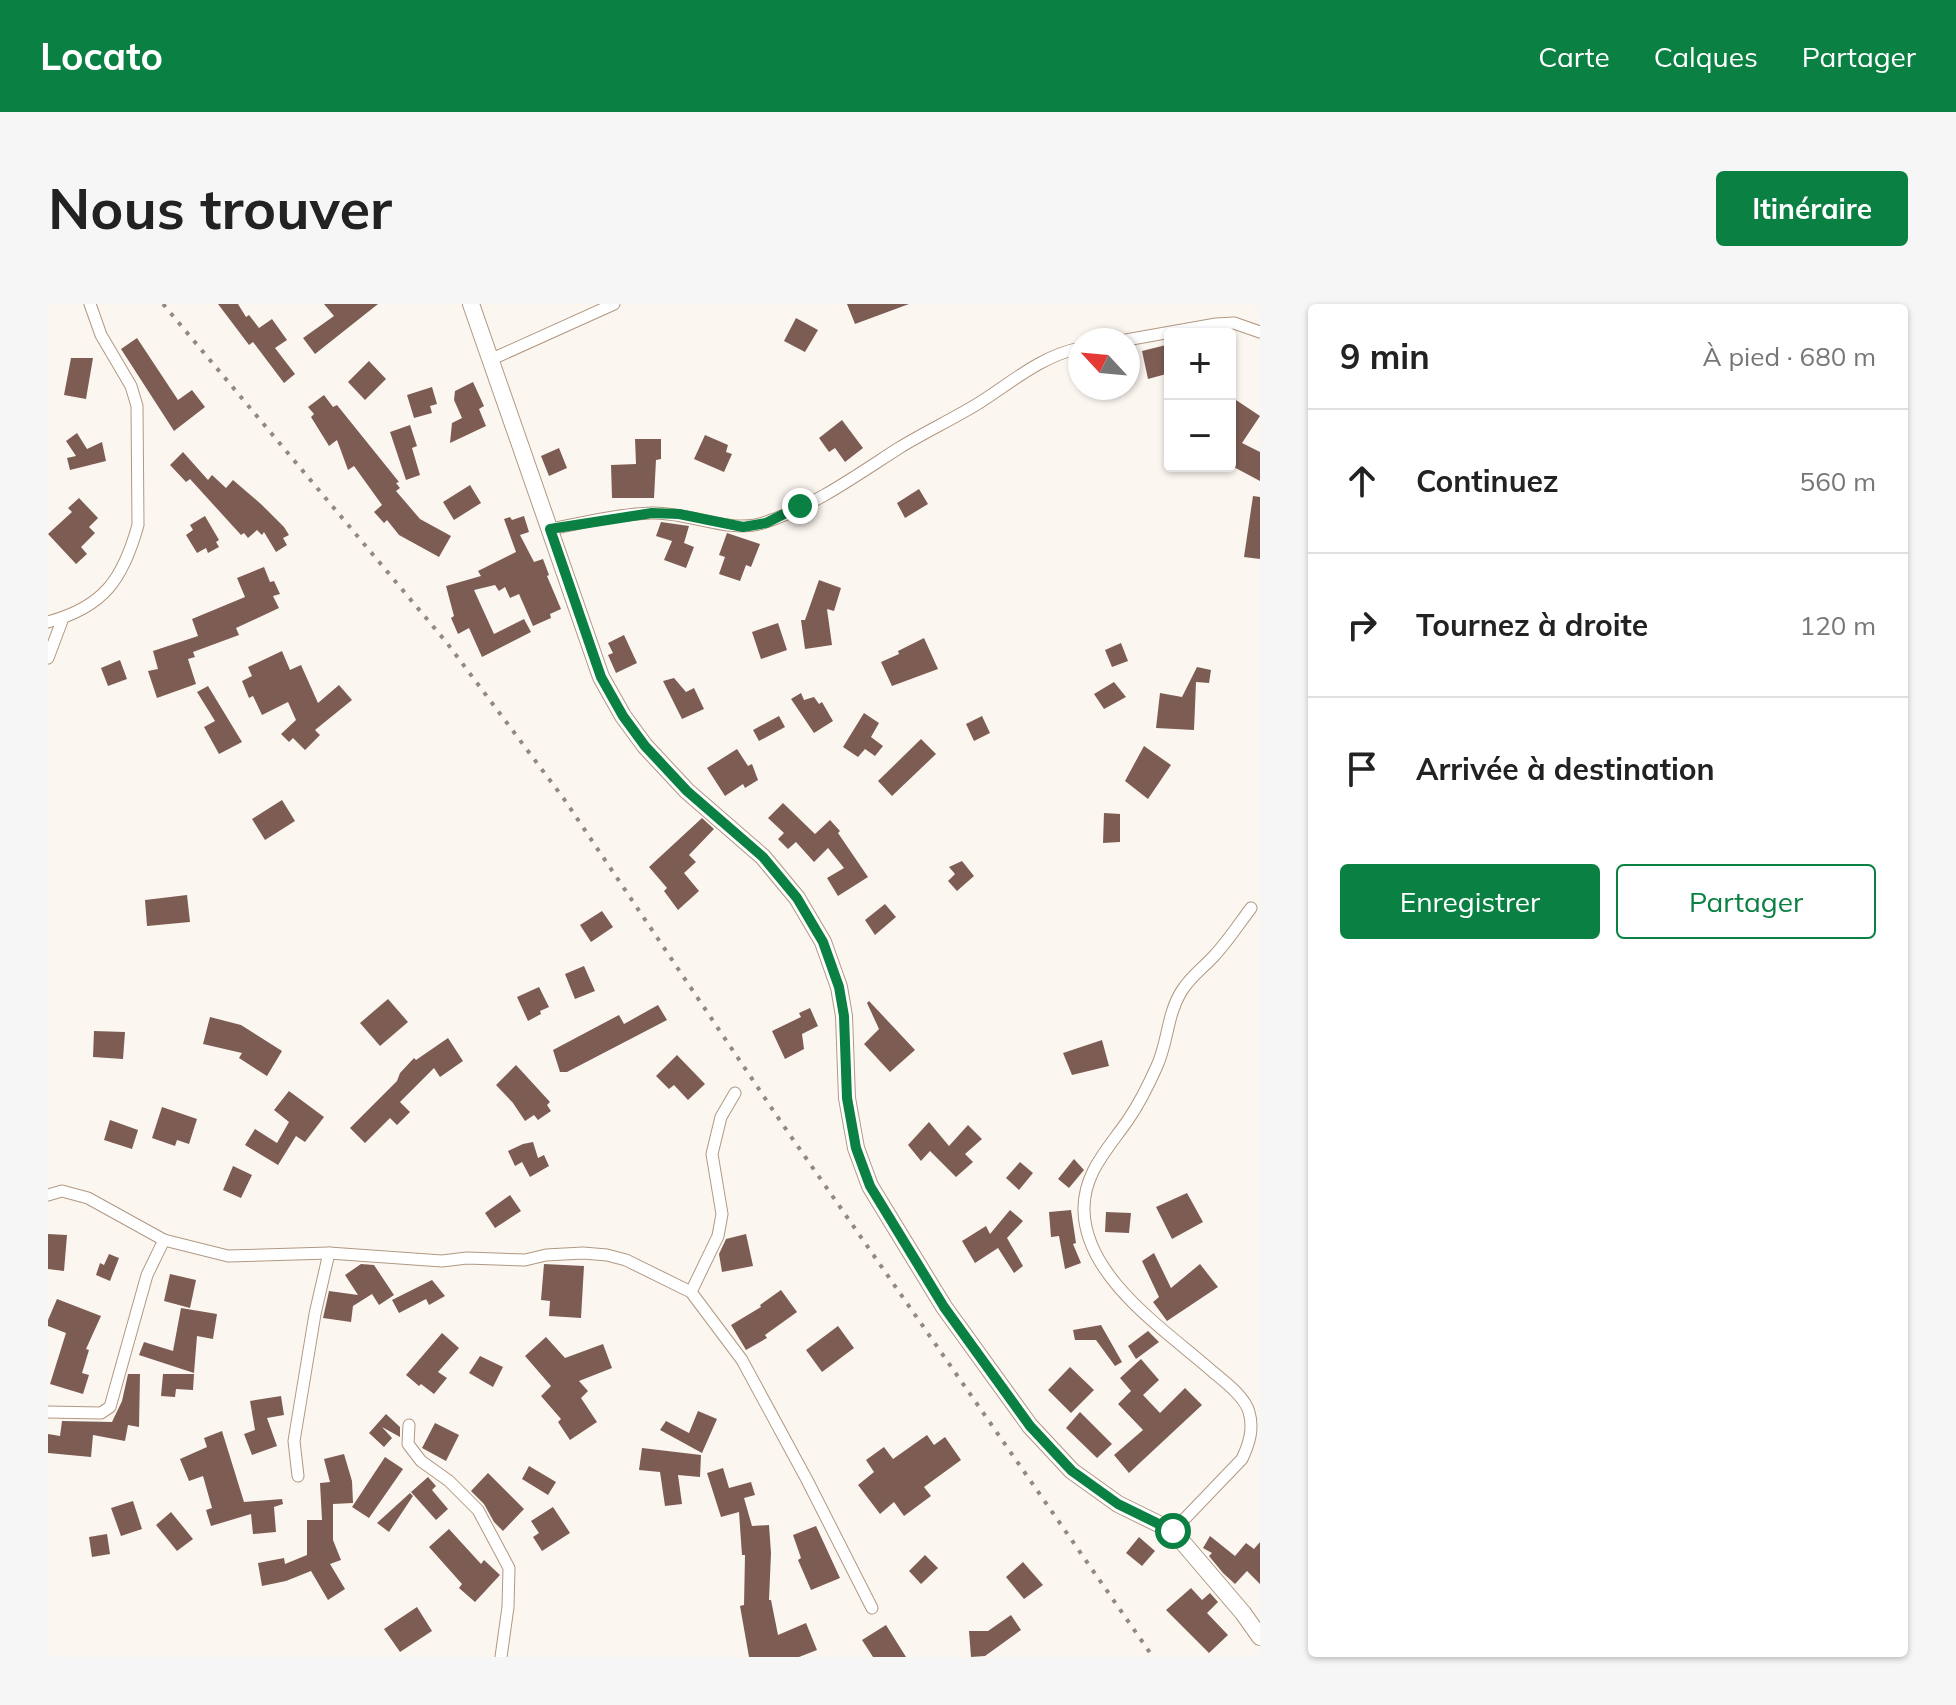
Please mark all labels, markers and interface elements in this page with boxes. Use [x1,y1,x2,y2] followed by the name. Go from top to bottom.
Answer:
[40,32,163,80] text: Locato
[1538,39,1610,74] text: Carte
[1654,39,1758,74] text: Calques
[1802,39,1916,74] text: Partager
[1716,171,1908,246] button: Itinéraire
[48,173,392,243] text: Nous trouver
[1068,328,1140,400] north arrow
[1164,328,1236,472] map controls
[1164,328,1236,400] button: +
[1340,335,1430,378] text: 9 min
[1703,340,1876,373] text: À pied · 680 m
[1164,400,1236,472] button: −
[1340,459,1384,503] icon: ahead
[1416,462,1559,500] text: Continuez
[1800,465,1876,498] text: 560 m
[782,488,818,524] route end
[1340,603,1384,647] icon: right
[1416,606,1648,644] text: Tournez à droite
[1800,609,1876,642] text: 120 m
[1340,747,1384,791] icon: arrive
[1416,750,1715,788] text: Arrivée à destination
[1340,864,1600,939] button: Enregistrer
[1616,864,1876,939] button: Partager
[1155,1513,1191,1549] route start

